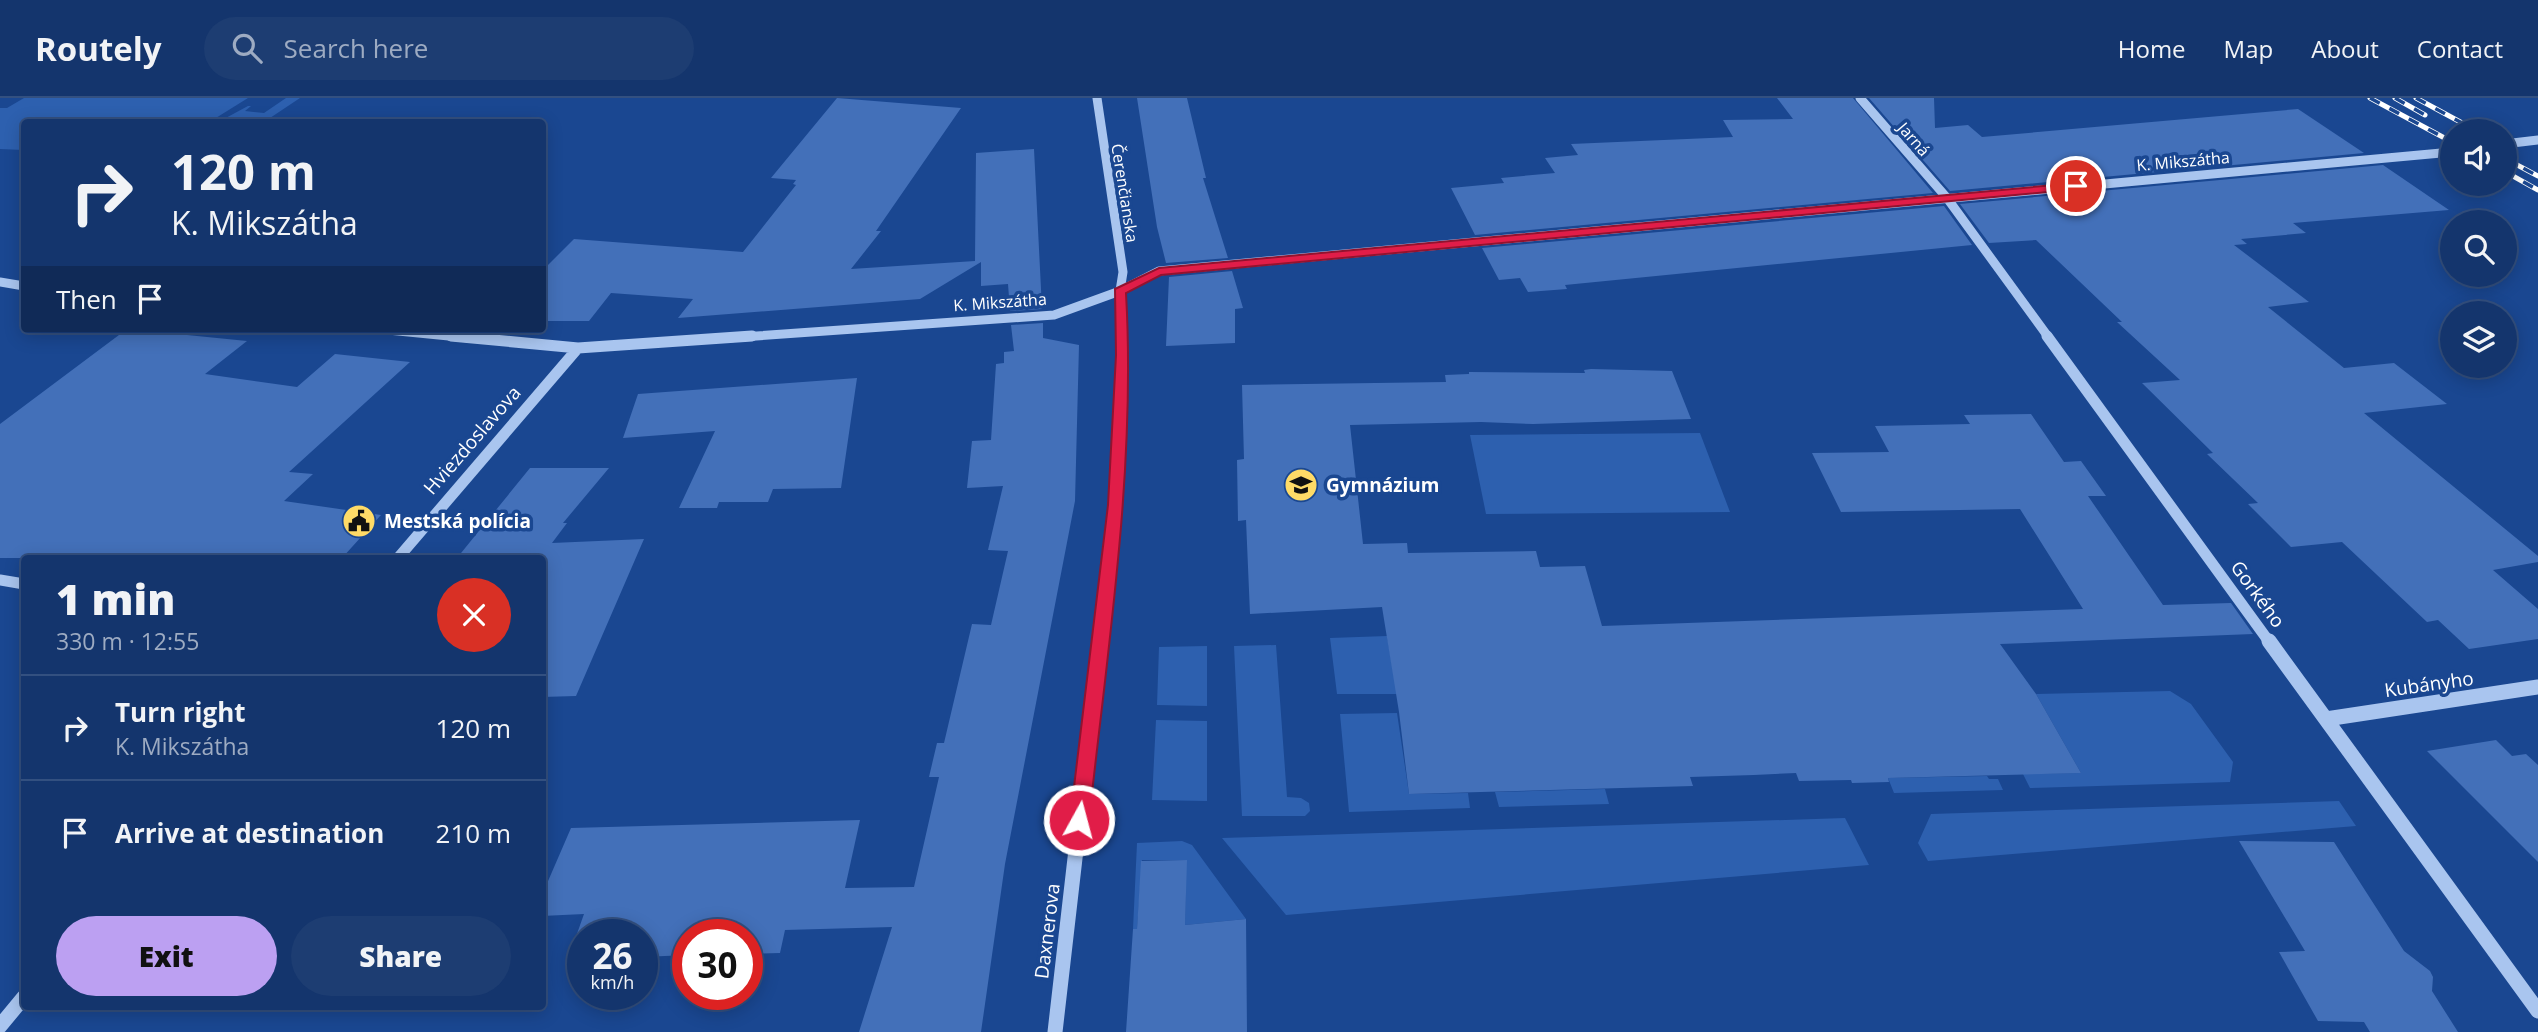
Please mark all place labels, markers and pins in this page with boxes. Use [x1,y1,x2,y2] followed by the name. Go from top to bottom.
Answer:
[2046,156,2106,216] pin
[1282,466,1320,504] school or university icon: Gymnázium
[1326,472,1439,498] place label: Gymnázium
[340,502,378,540] public building icon: Mestská polícia
[384,508,531,534] place label: Mestská polícia

